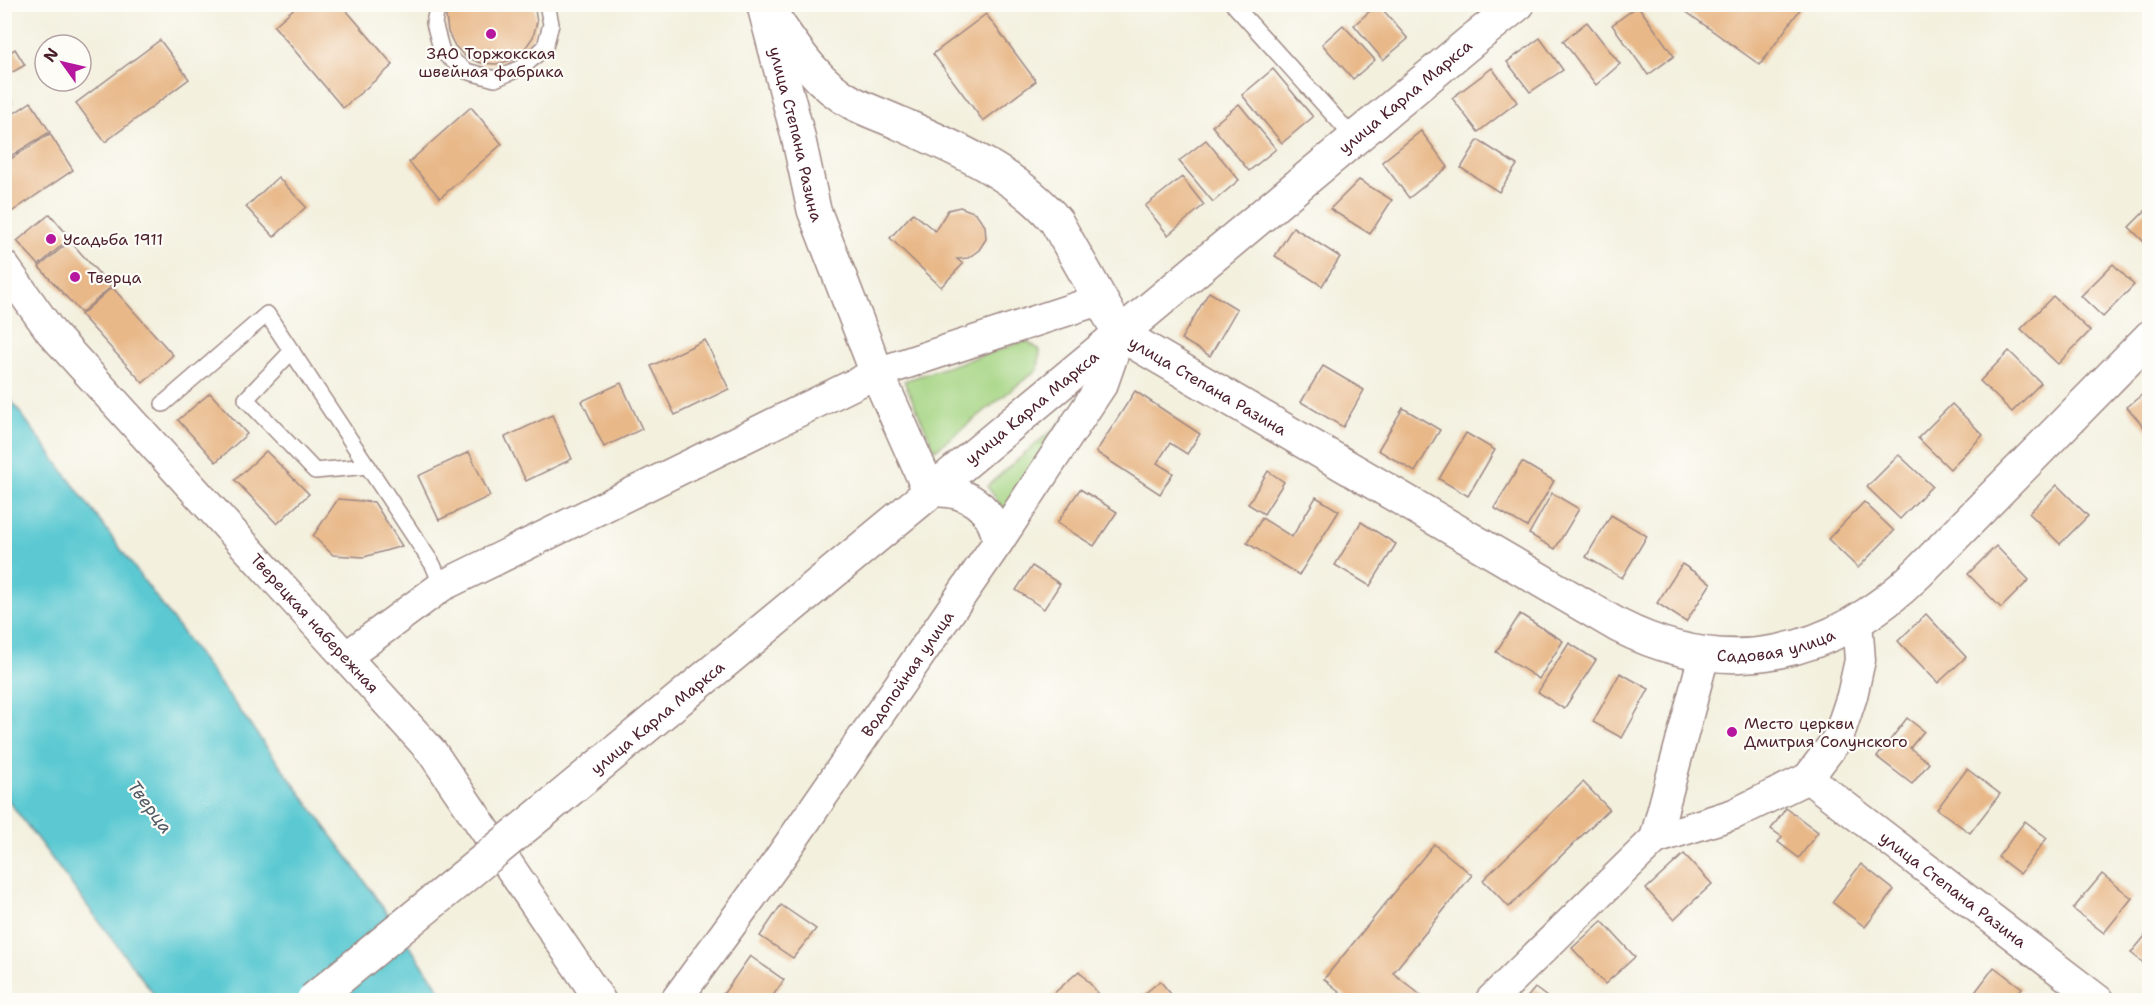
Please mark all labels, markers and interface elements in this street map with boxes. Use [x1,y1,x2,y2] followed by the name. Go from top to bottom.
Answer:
[484,27,498,41] marker: ЗАО Торжокская швейная фабрика
[33,33,93,93] north arrow
[1334,35,1476,158] street label: улица Карла Маркса
[418,43,564,82] place label: ЗАО Торжокская швейная фабрика
[39,44,63,66] text: N
[765,44,828,225] street label: улица Степана Разина
[63,229,163,250] place label: Усадьба 1911
[44,232,58,246] marker: Усадьба 1911
[87,267,141,288] place label: Тверца
[68,270,82,284] marker: Тверца
[1125,331,1291,440] street label: улица Степана Разина
[961,346,1103,469] street label: улица Карла Маркса
[246,549,384,698] street label: Тверецкая набережная
[856,606,958,741] street label: Водопойная улица
[1716,624,1838,666] street label: Садовая улица
[586,656,729,779] street label: улица Карла Маркса
[1744,713,1908,752] place label: Место церкви Дмитрия Солунского
[1725,725,1739,739] marker: Место церкви Дмитрия Солунского
[122,775,178,839] water label: Тверца
[1876,826,2031,952] street label: улица Степана Разина

